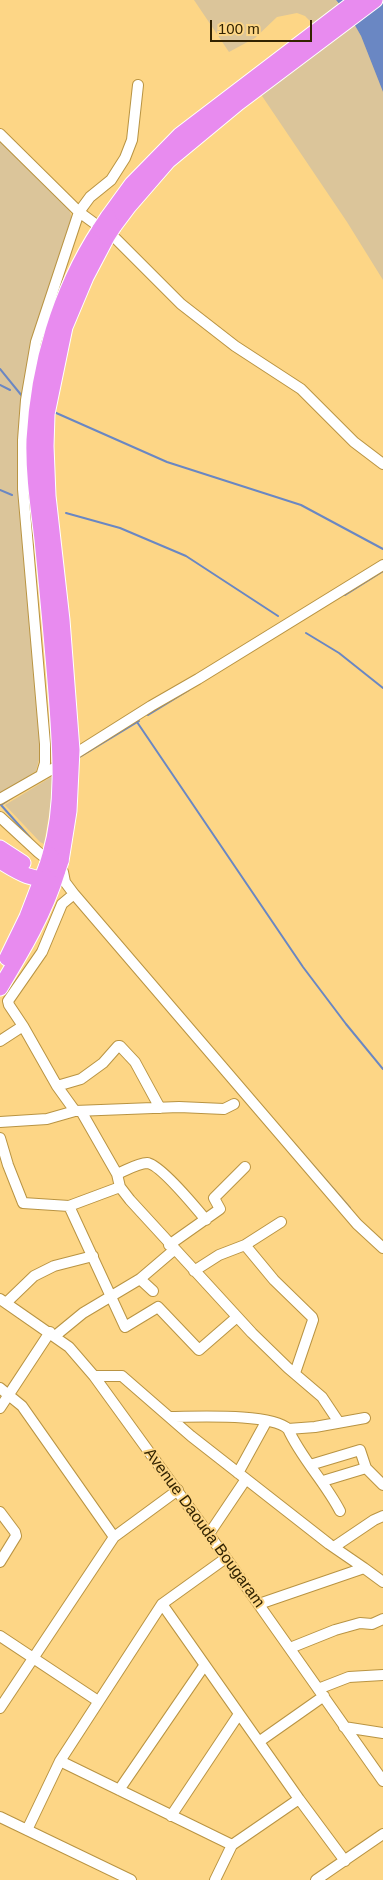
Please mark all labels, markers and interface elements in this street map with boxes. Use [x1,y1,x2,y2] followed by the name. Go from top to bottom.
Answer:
[213,10,316,42] scale bar
[218,20,260,37] text: 100 m
[140,1444,268,1612] street label: Avenue Daouda Bougaram

